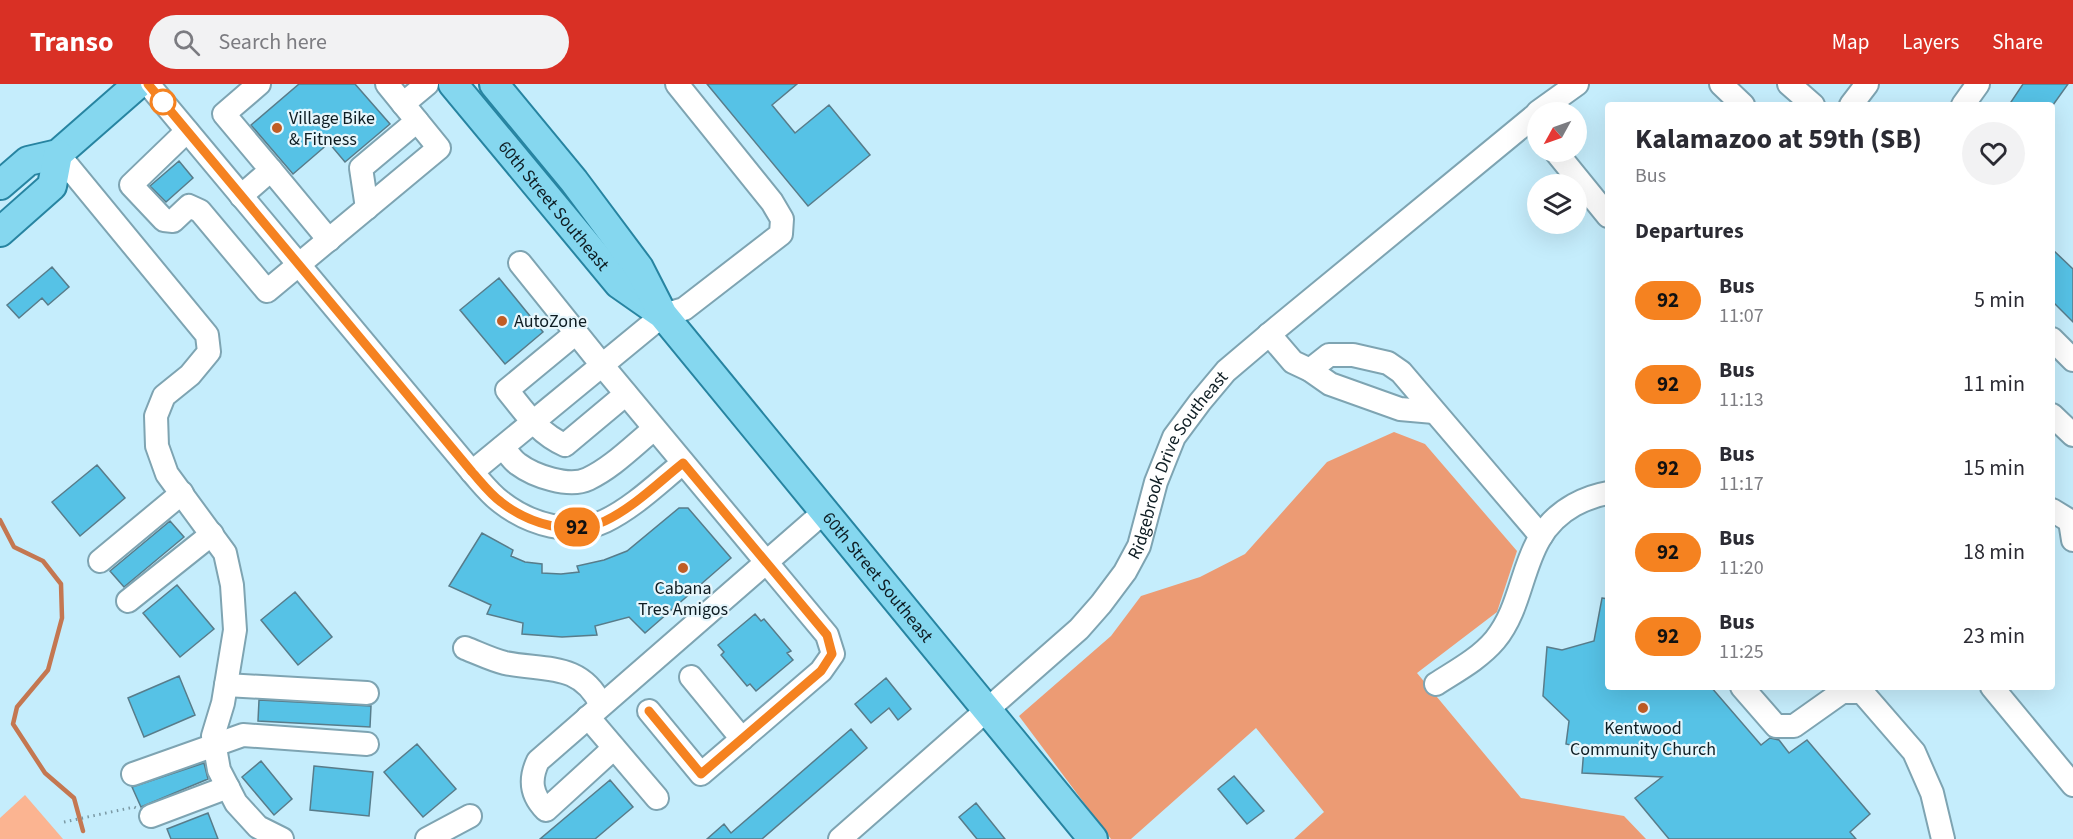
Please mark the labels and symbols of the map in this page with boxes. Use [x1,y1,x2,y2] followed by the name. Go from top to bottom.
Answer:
[150,89,176,115] unlabelled marker
[1527,102,1587,162] north arrow
[289,106,375,152] place label: Village Bike & Fitness
[270,121,284,135] marker: Village Bike & Fitness
[492,135,615,276] street label: 60th Street Southeast
[514,309,587,334] place label: AutoZone
[495,314,509,328] marker: AutoZone
[1122,366,1234,564] street label: Ridgebrook Drive Southeast
[816,507,939,648] street label: 60th Street Southeast
[550,508,604,546] line badge: 92
[676,561,690,575] marker: Cabana Tres Amigos
[638,576,728,622] place label: Cabana Tres Amigos
[1636,701,1650,715] marker: Kentwood Community Church
[1570,716,1716,762] place label: Kentwood Community Church

